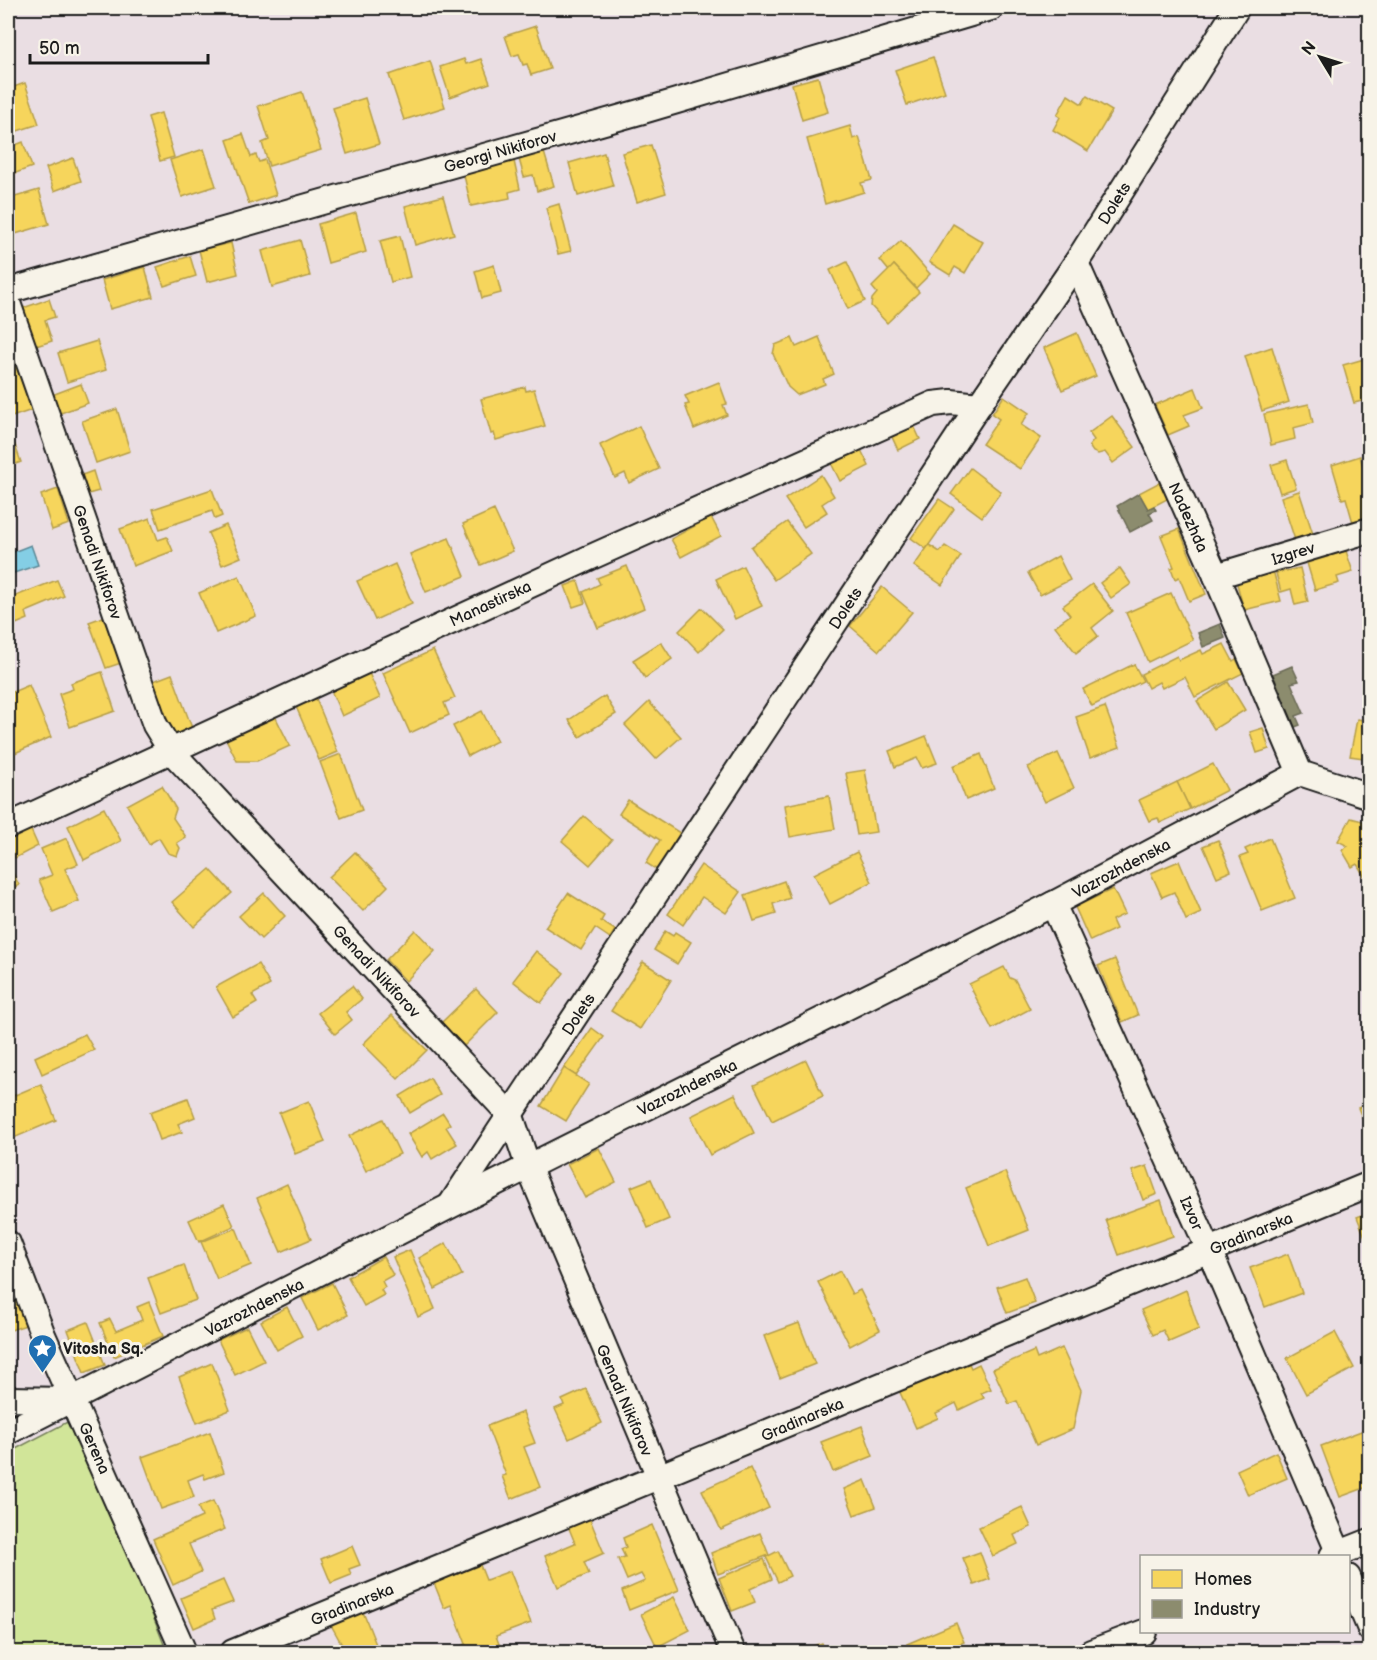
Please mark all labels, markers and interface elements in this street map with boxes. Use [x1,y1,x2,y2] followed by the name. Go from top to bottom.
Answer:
[30,27,208,65] scale bar
[1290,27,1350,87] north arrow
[39,38,80,59] text: 50 m
[1298,38,1321,59] text: N
[442,127,559,178] street label: Georgi Nikiforov
[1095,179,1136,228] street label: Dolets
[1164,480,1211,555] street label: Nadezhda
[68,503,125,622] street label: Genadi Nikiforov
[1270,539,1318,570] street label: Izgrev
[447,577,534,632] street label: Manastirska
[826,584,867,633] street label: Dolets
[1069,835,1174,903] street label: Vazrozhdenska
[328,922,424,1023] street label: Genadi Nikiforov
[559,990,600,1039] street label: Dolets
[635,1056,741,1121] street label: Vazrozhdenska
[1175,1194,1207,1234] street label: Izvor
[1207,1209,1296,1260] street label: Gradinarska
[202,1275,307,1341] street label: Vazrozhdenska
[26,1332,58,1374] place icon: Vitosha Sq.
[63,1340,144,1359] place label: Vitosha Sq.
[591,1342,656,1460] street label: Genadi Nikiforov
[758,1394,847,1446] street label: Gradinarska
[74,1420,113,1477] street label: Gerena
[1140,1555,1350,1633] legend
[1194,1569,1252,1590] text: Homes
[308,1580,397,1631] street label: Gradinarska
[1194,1599,1261,1620] text: Industry

